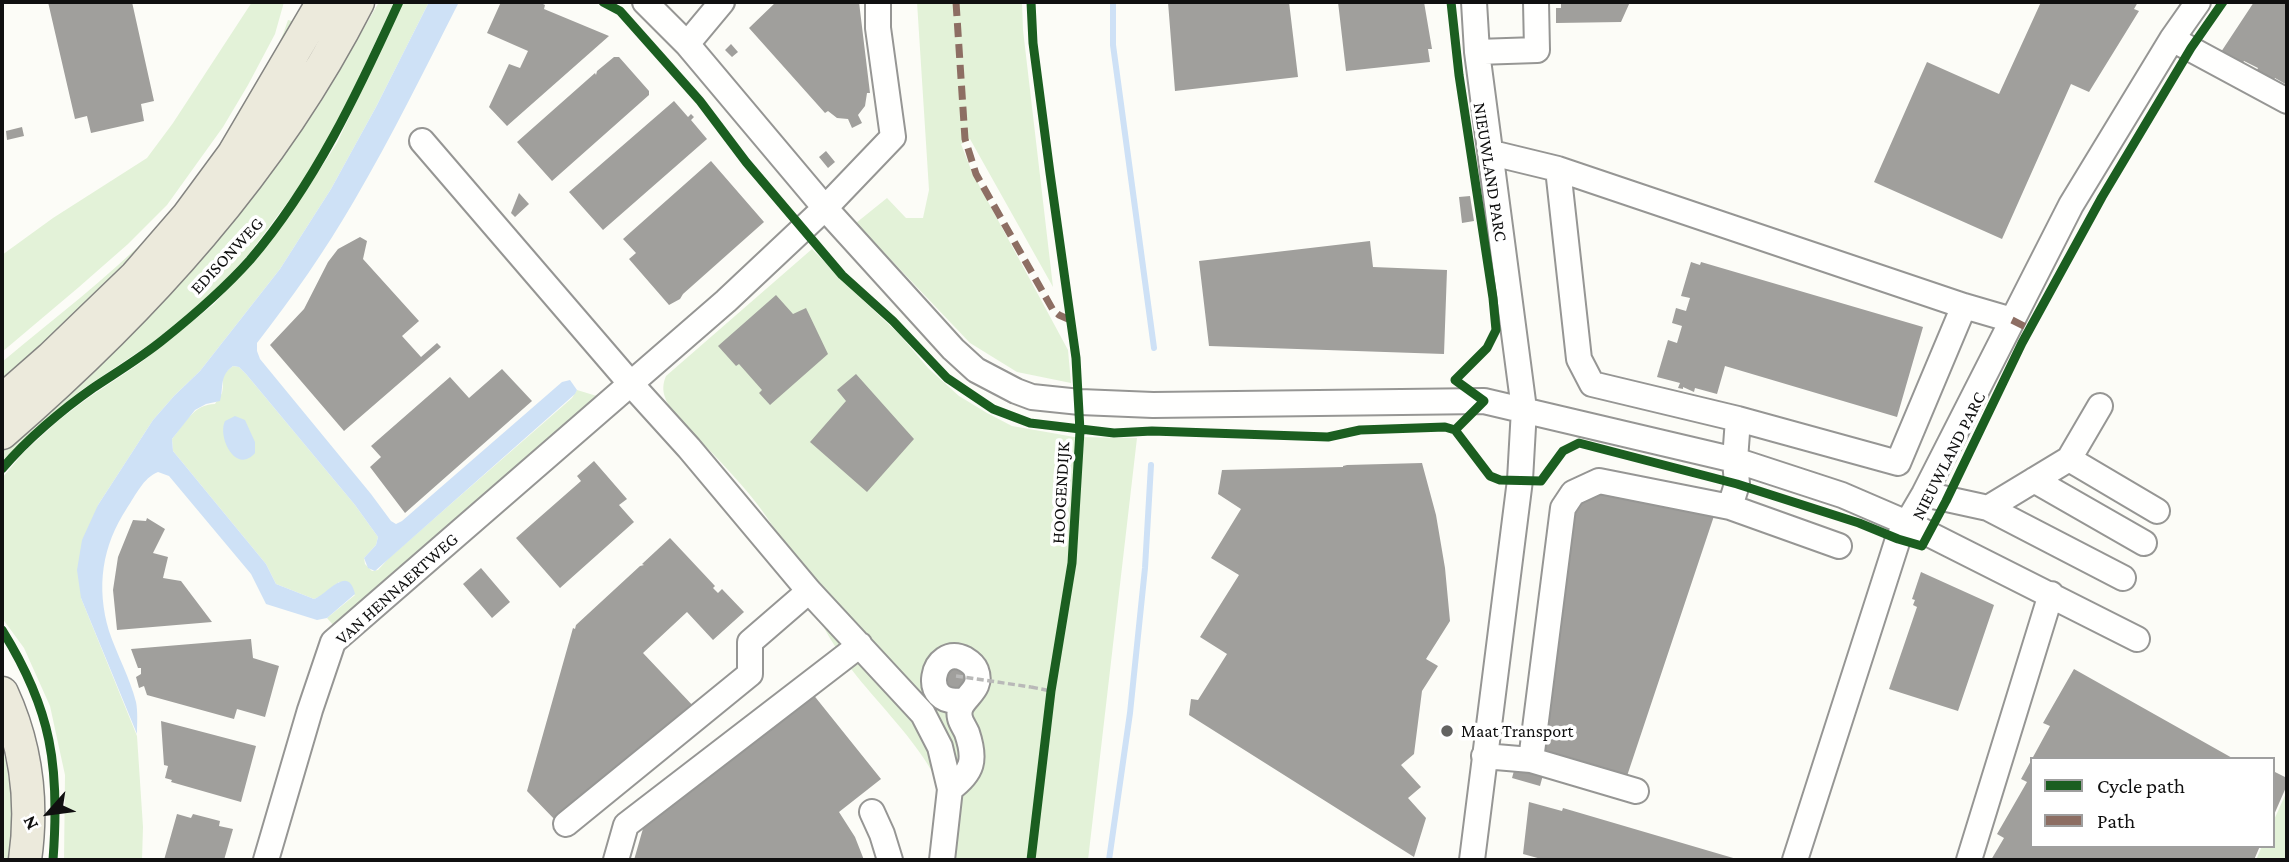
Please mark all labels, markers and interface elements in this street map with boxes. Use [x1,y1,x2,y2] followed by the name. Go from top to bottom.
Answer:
[1468,101,1512,243] street label: NIEUWLAND PARC
[186,213,268,299] street label: EDISONWEG
[1907,388,1991,524] street label: NIEUWLAND PARC
[1048,441,1074,545] street label: HOOGENDIJK
[331,528,463,650] street label: VAN HENNAERTWEG
[1461,720,1574,742] place label: Maat Transport
[1439,723,1455,739] marker: Maat Transport
[2030,757,2275,848] legend
[2097,774,2185,798] text: Cycle path
[14,778,84,848] north arrow
[2097,809,2135,833] text: Path
[18,812,42,834] text: N

